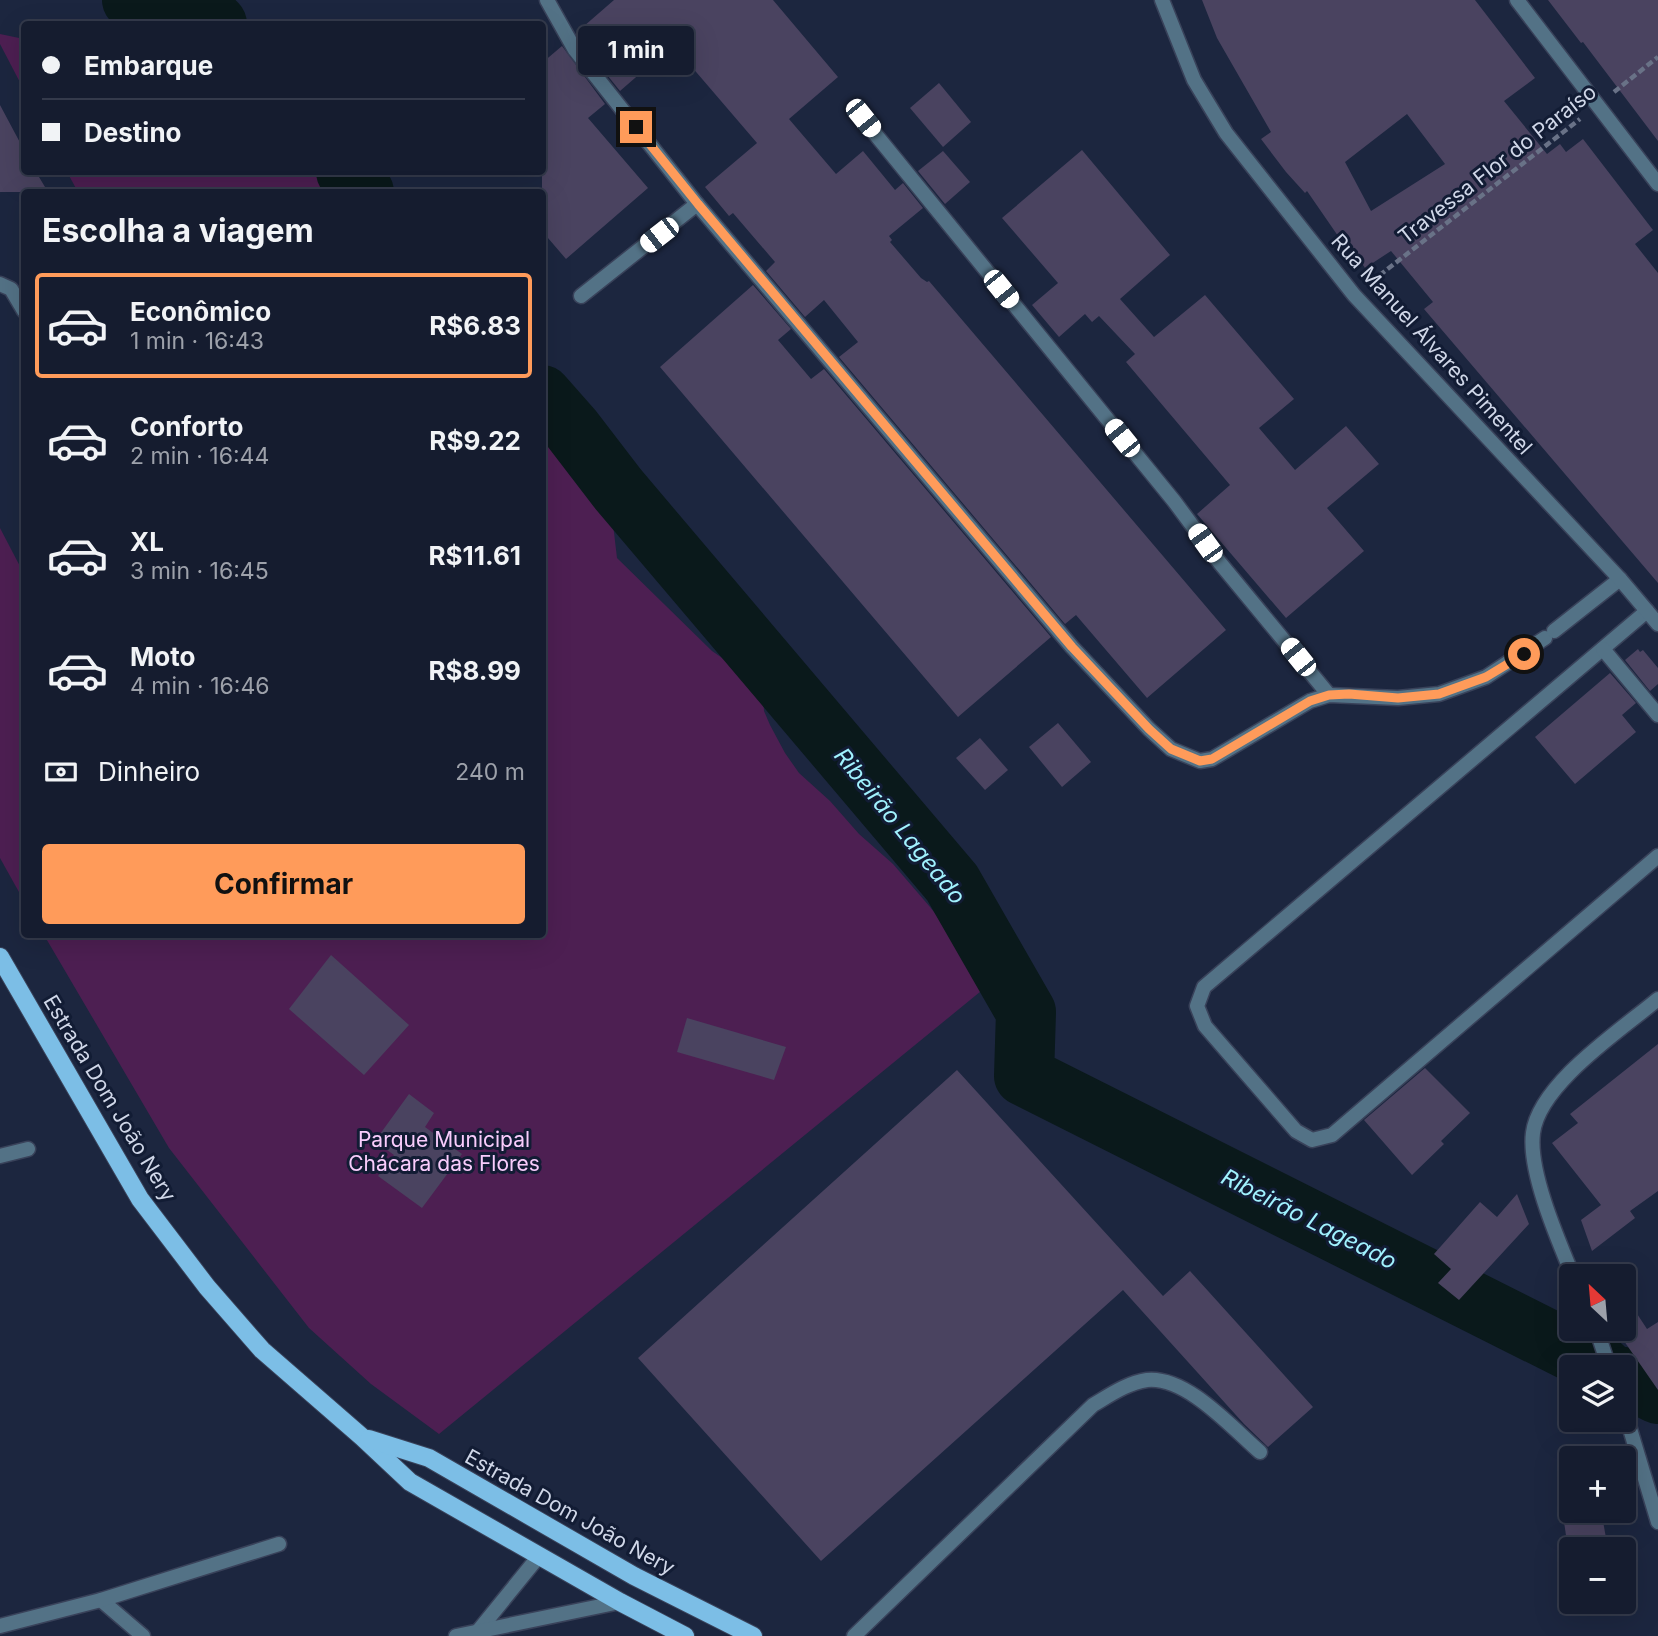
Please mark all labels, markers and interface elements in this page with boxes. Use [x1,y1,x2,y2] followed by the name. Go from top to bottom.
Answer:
[578,25,694,74] callout: 1 min
[608,36,664,64] text: 1 min
[84,50,213,81] text: Embarque
[1393,79,1601,249] street label: Travessa Flor do Paraíso
[842,95,885,141] car
[620,111,652,143] route end
[84,117,182,148] text: Destino
[42,211,314,250] text: Escolha a viagem
[636,214,683,256] car
[1326,228,1538,459] street label: Rua Manuel Álvares Pimentel
[980,266,1023,312] car
[46,294,109,357] icon: car
[130,296,271,327] text: Econômico
[429,310,521,341] text: R$6.83
[130,327,264,355] text: 1 min · 16:43
[46,409,109,472] icon: car
[130,411,243,442] text: Conforto
[1101,415,1144,461] car
[429,425,521,456] text: R$9.22
[130,442,269,470] text: 2 min · 16:44
[1185,520,1226,566] car
[46,524,109,587] icon: car
[130,526,164,557] text: XL
[428,540,521,571] text: R$11.61
[130,557,269,585] text: 3 min · 16:45
[1277,634,1320,680] car
[1508,638,1540,670] route start
[46,639,109,702] icon: car
[130,641,195,672] text: Moto
[428,655,521,686] text: R$8.99
[130,672,270,700] text: 4 min · 16:46
[828,742,972,910] water label: Ribeirão Lageado
[42,753,80,791] icon: cash
[98,756,200,787] text: Dinheiro
[455,758,525,786] text: 240 m
[42,844,525,924] button: Confirmar
[38,990,182,1206] street label: Estrada Dom João Nery
[348,1127,540,1176] park label: Parque Municipal Chácara das Flores
[1217,1163,1401,1275] water label: Ribeirão Lageado
[1559,1264,1636,1340] north arrow
[1559,1264,1636,1614] map controls
[1559,1355,1636,1432] button: layers
[461,1444,679,1580] street label: Estrada Dom João Nery
[1559,1446,1636,1523] button: +
[1559,1537,1636,1614] button: −

